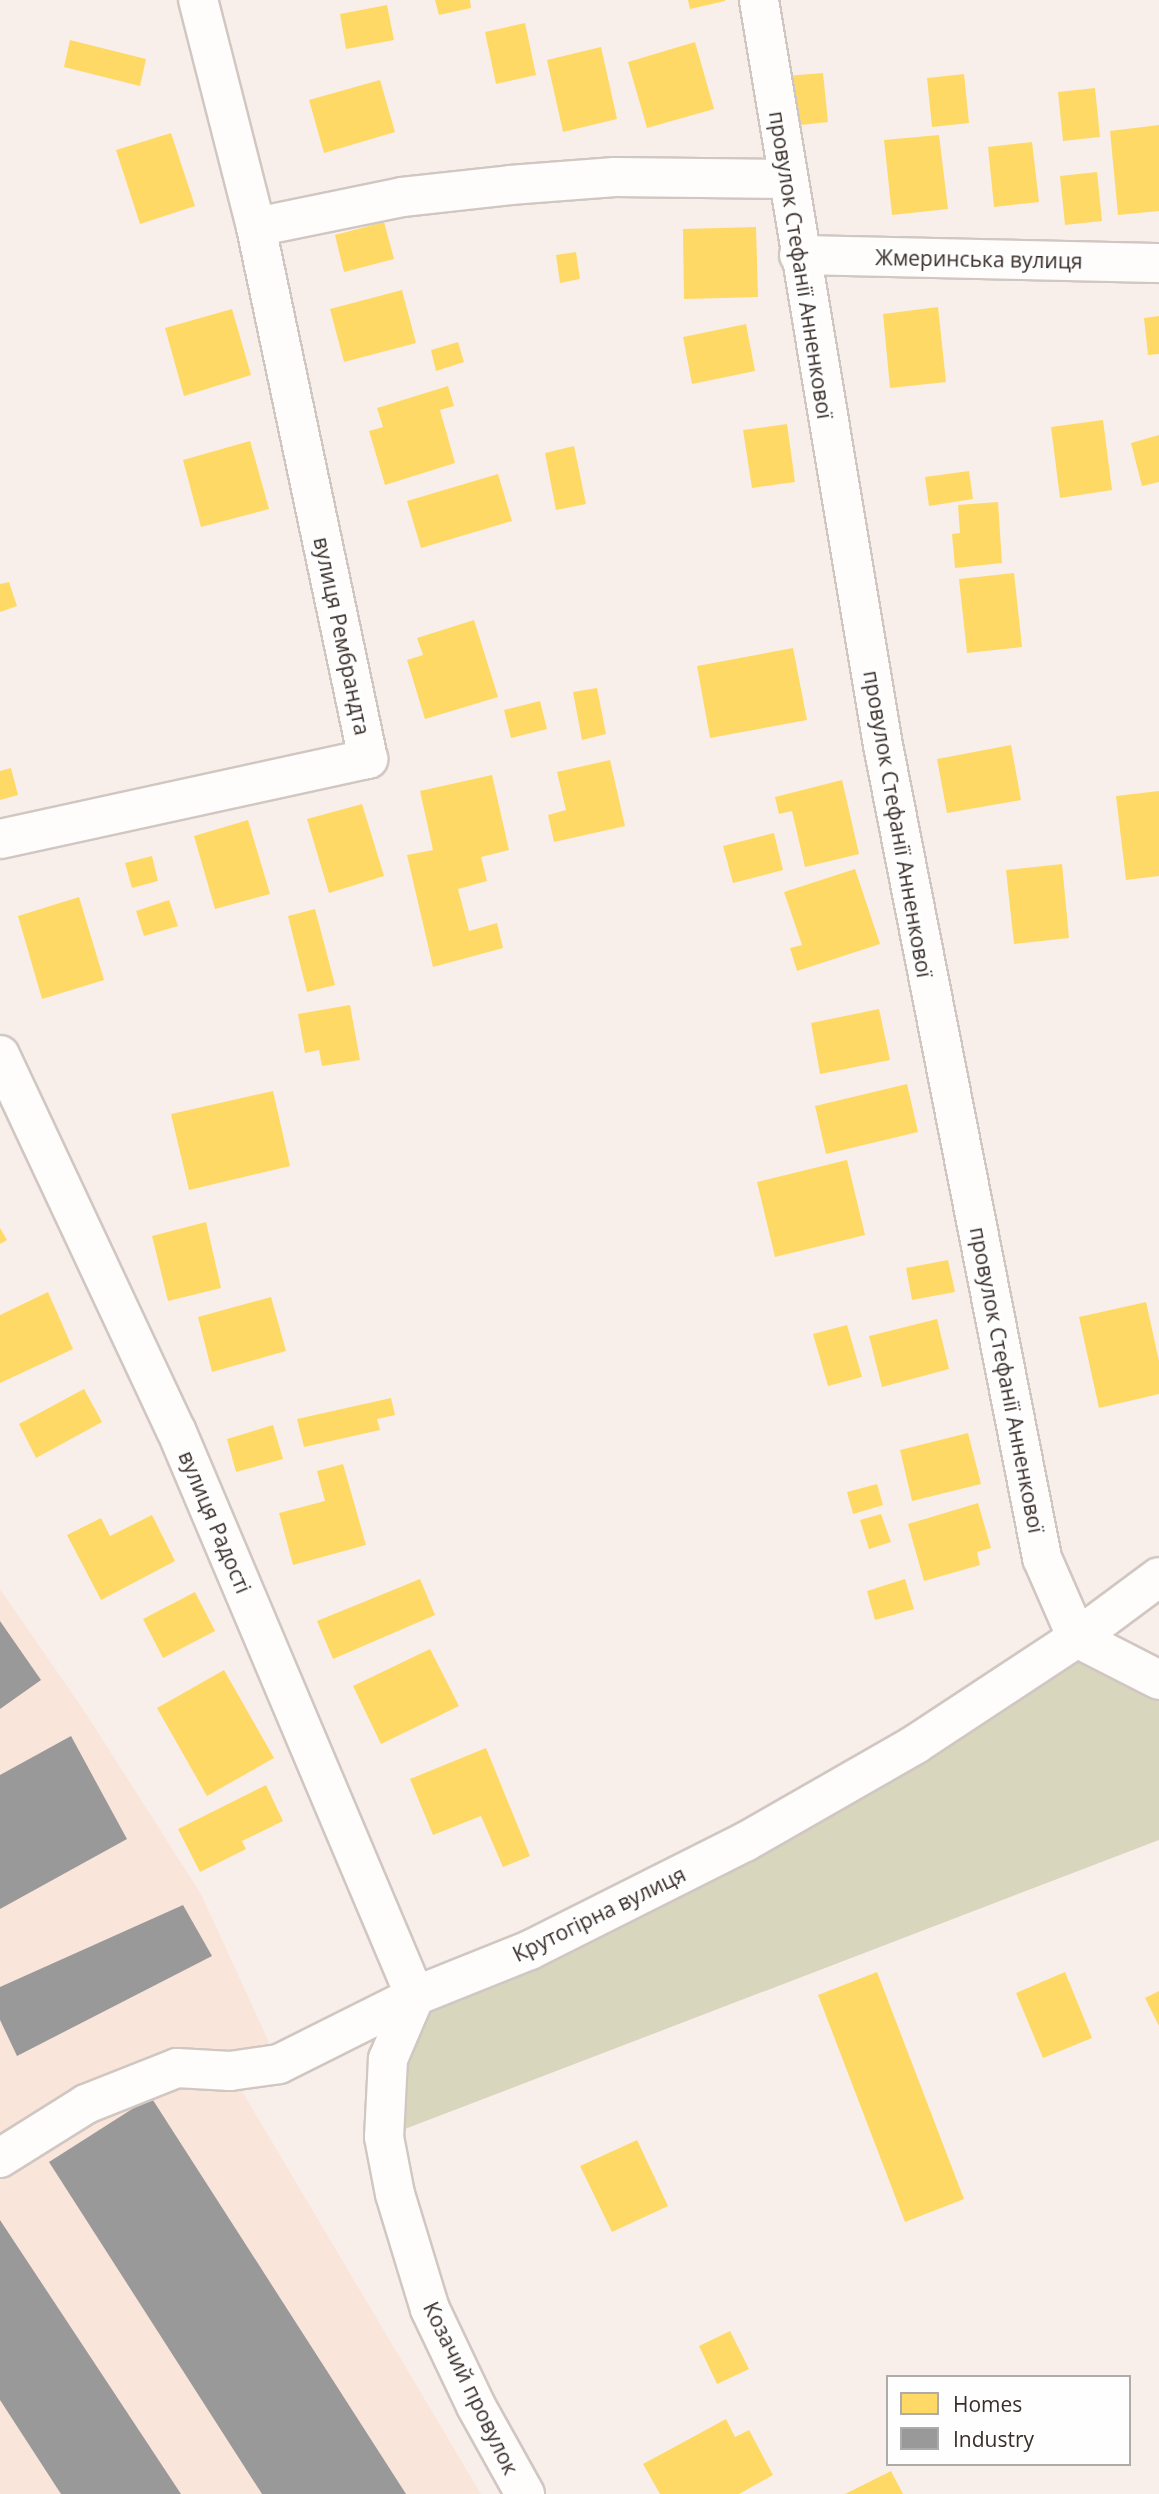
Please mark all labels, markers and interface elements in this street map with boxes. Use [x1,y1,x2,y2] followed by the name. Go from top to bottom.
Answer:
[764,109,838,421] street label: провулок Стефанії Анненкової
[875,245,1083,273] street label: Жмеринська вулиця
[309,535,375,737] street label: вулиця Рембрандта
[859,668,937,980] street label: провулок Стефанії Анненкової
[965,1225,1049,1535] street label: провулок Стефанії Анненкової
[174,1447,256,1597] street label: вулиця Радості
[509,1861,689,1967] street label: Крутогірна вулиця
[418,2298,524,2478] street label: Козачий провулок
[886,2375,1131,2466] legend
[953,2390,1022,2418] text: Homes
[953,2425,1034,2453] text: Industry

